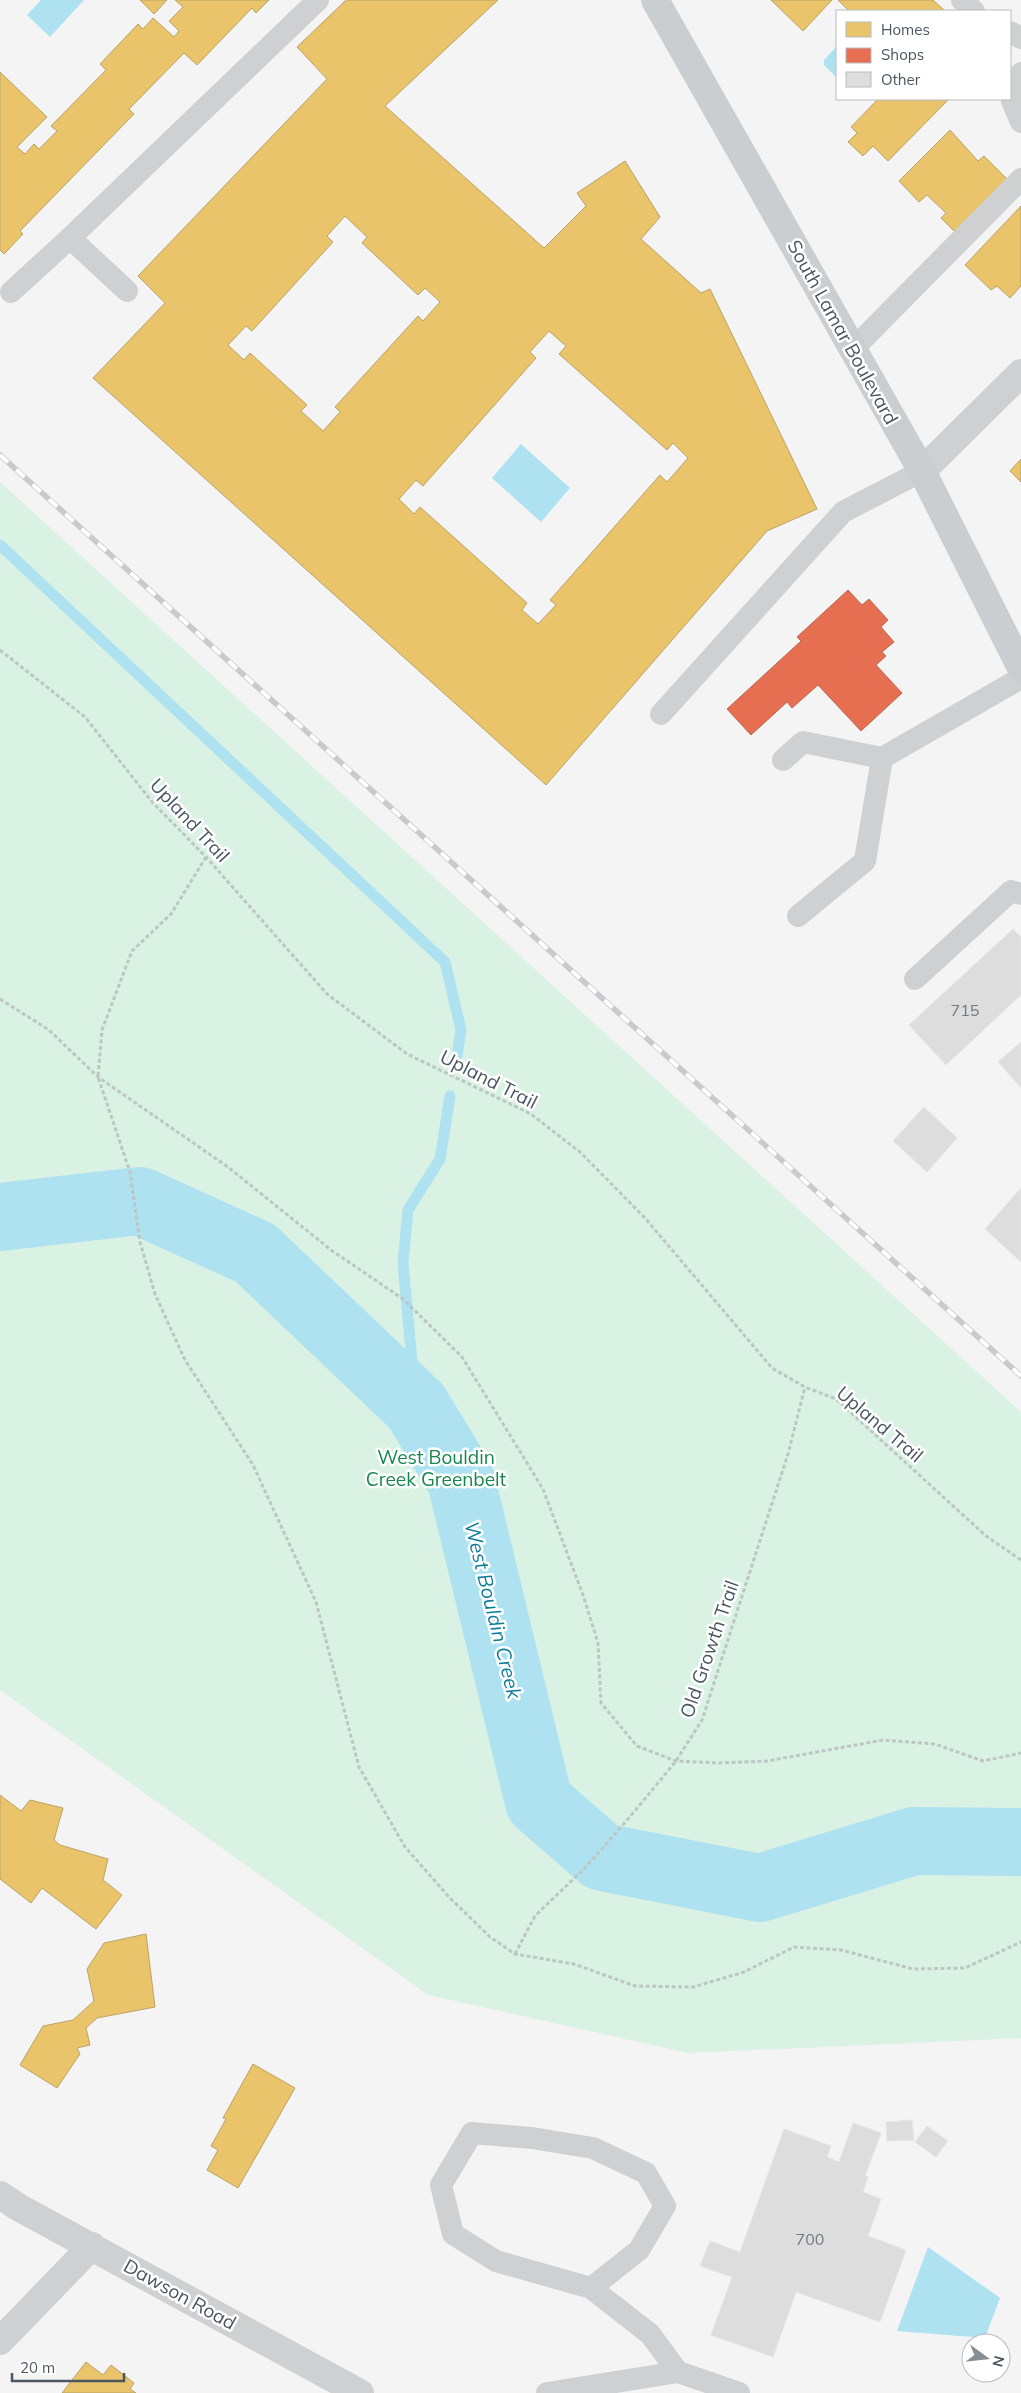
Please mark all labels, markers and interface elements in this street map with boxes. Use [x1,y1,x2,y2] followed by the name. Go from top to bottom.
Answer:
[836,10,1011,100] legend
[881,20,930,39] text: Homes
[881,45,924,64] text: Shops
[881,70,921,89] text: Other
[782,236,904,428] street label: South Lamar Boulevard
[145,773,235,867] street label: Upland Trail
[951,1000,979,1020] house number: 715
[436,1044,542,1114] street label: Upland Trail
[832,1381,928,1467] street label: Upland Trail
[366,1445,507,1491] park label: West Bouldin Creek Greenbelt
[459,1519,528,1702] water label: West Bouldin Creek
[674,1577,744,1721] street label: Old Growth Trail
[796,2229,824,2249] house number: 700
[120,2253,240,2335] street label: Dawson Road
[961,2333,1011,2383] north arrow
[12,2350,125,2382] scale bar
[988,2354,1009,2369] text: N
[20,2358,55,2377] text: 20 m

